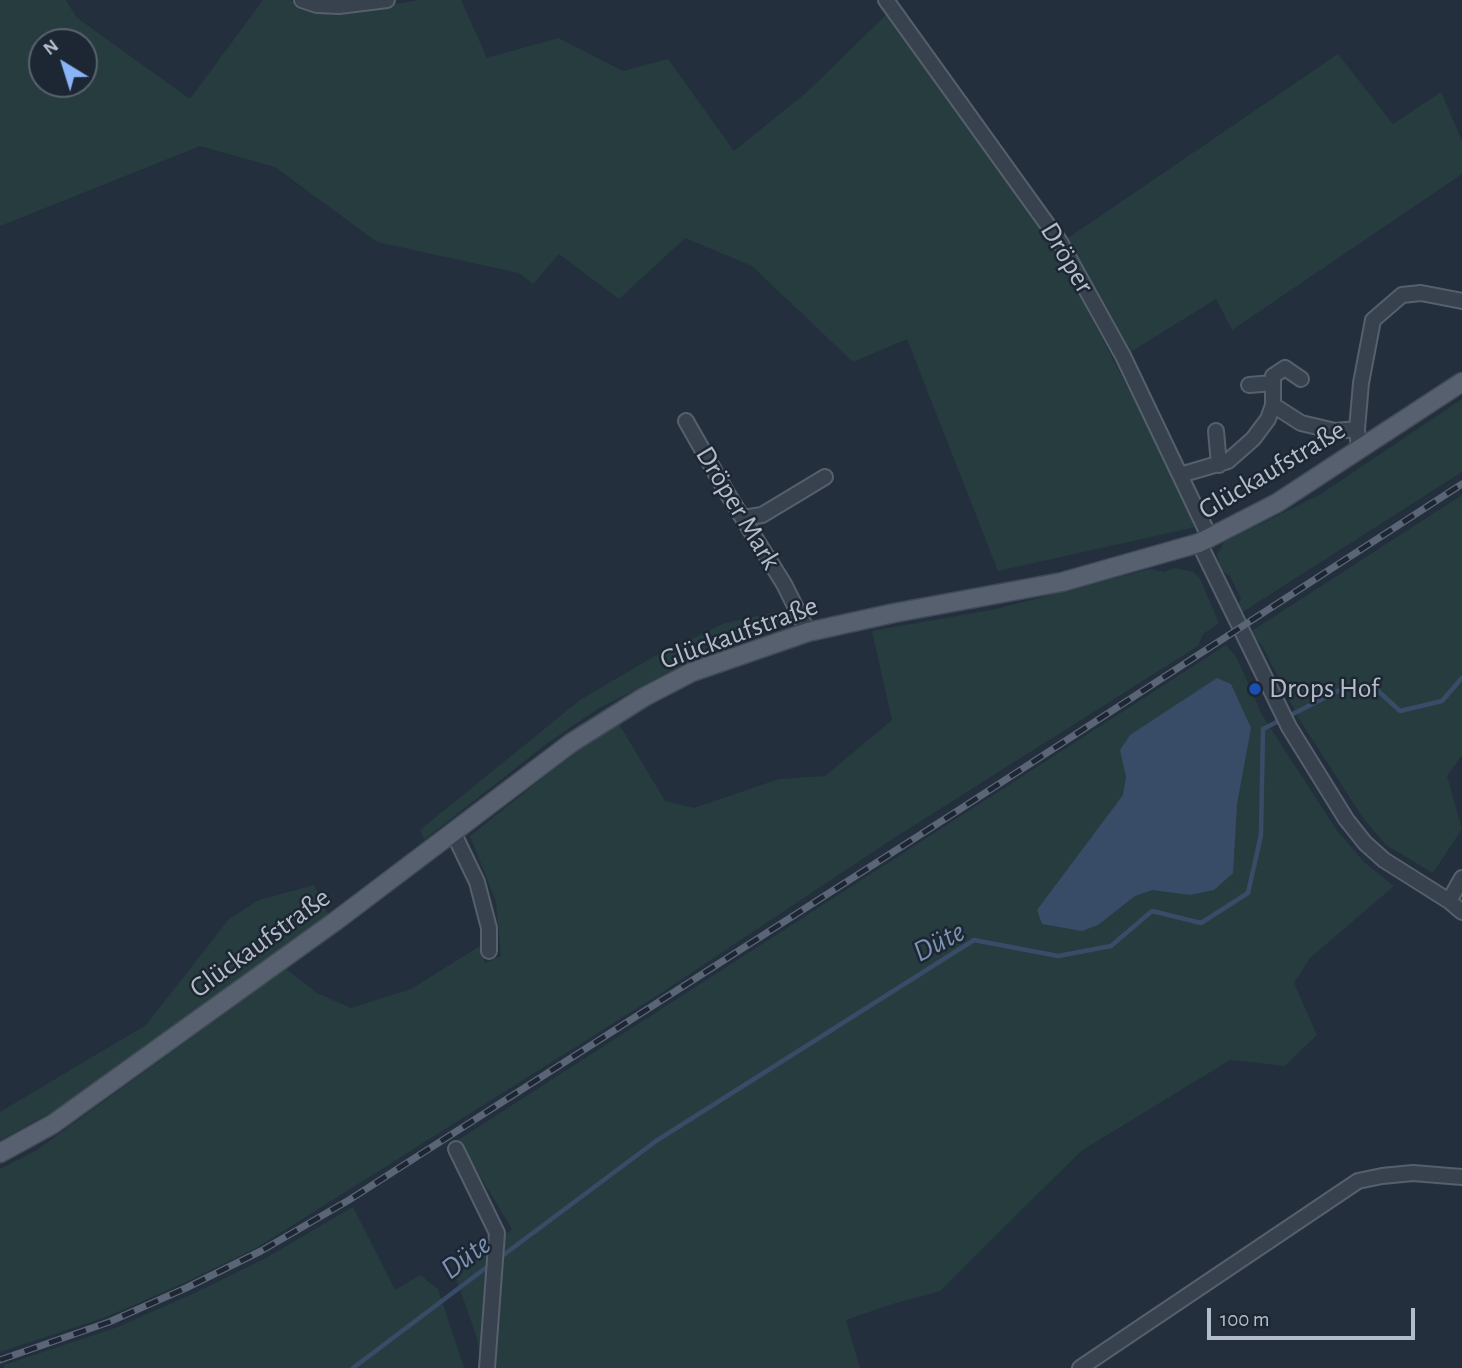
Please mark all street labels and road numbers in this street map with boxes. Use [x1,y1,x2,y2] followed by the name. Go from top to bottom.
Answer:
[1033,216,1101,300] street label: Dröper
[1192,413,1352,527] street label: Glückaufstraße
[688,440,788,576] street label: Dröper Mark
[655,589,823,677] street label: Glückaufstraße
[183,881,337,1005] street label: Glückaufstraße

